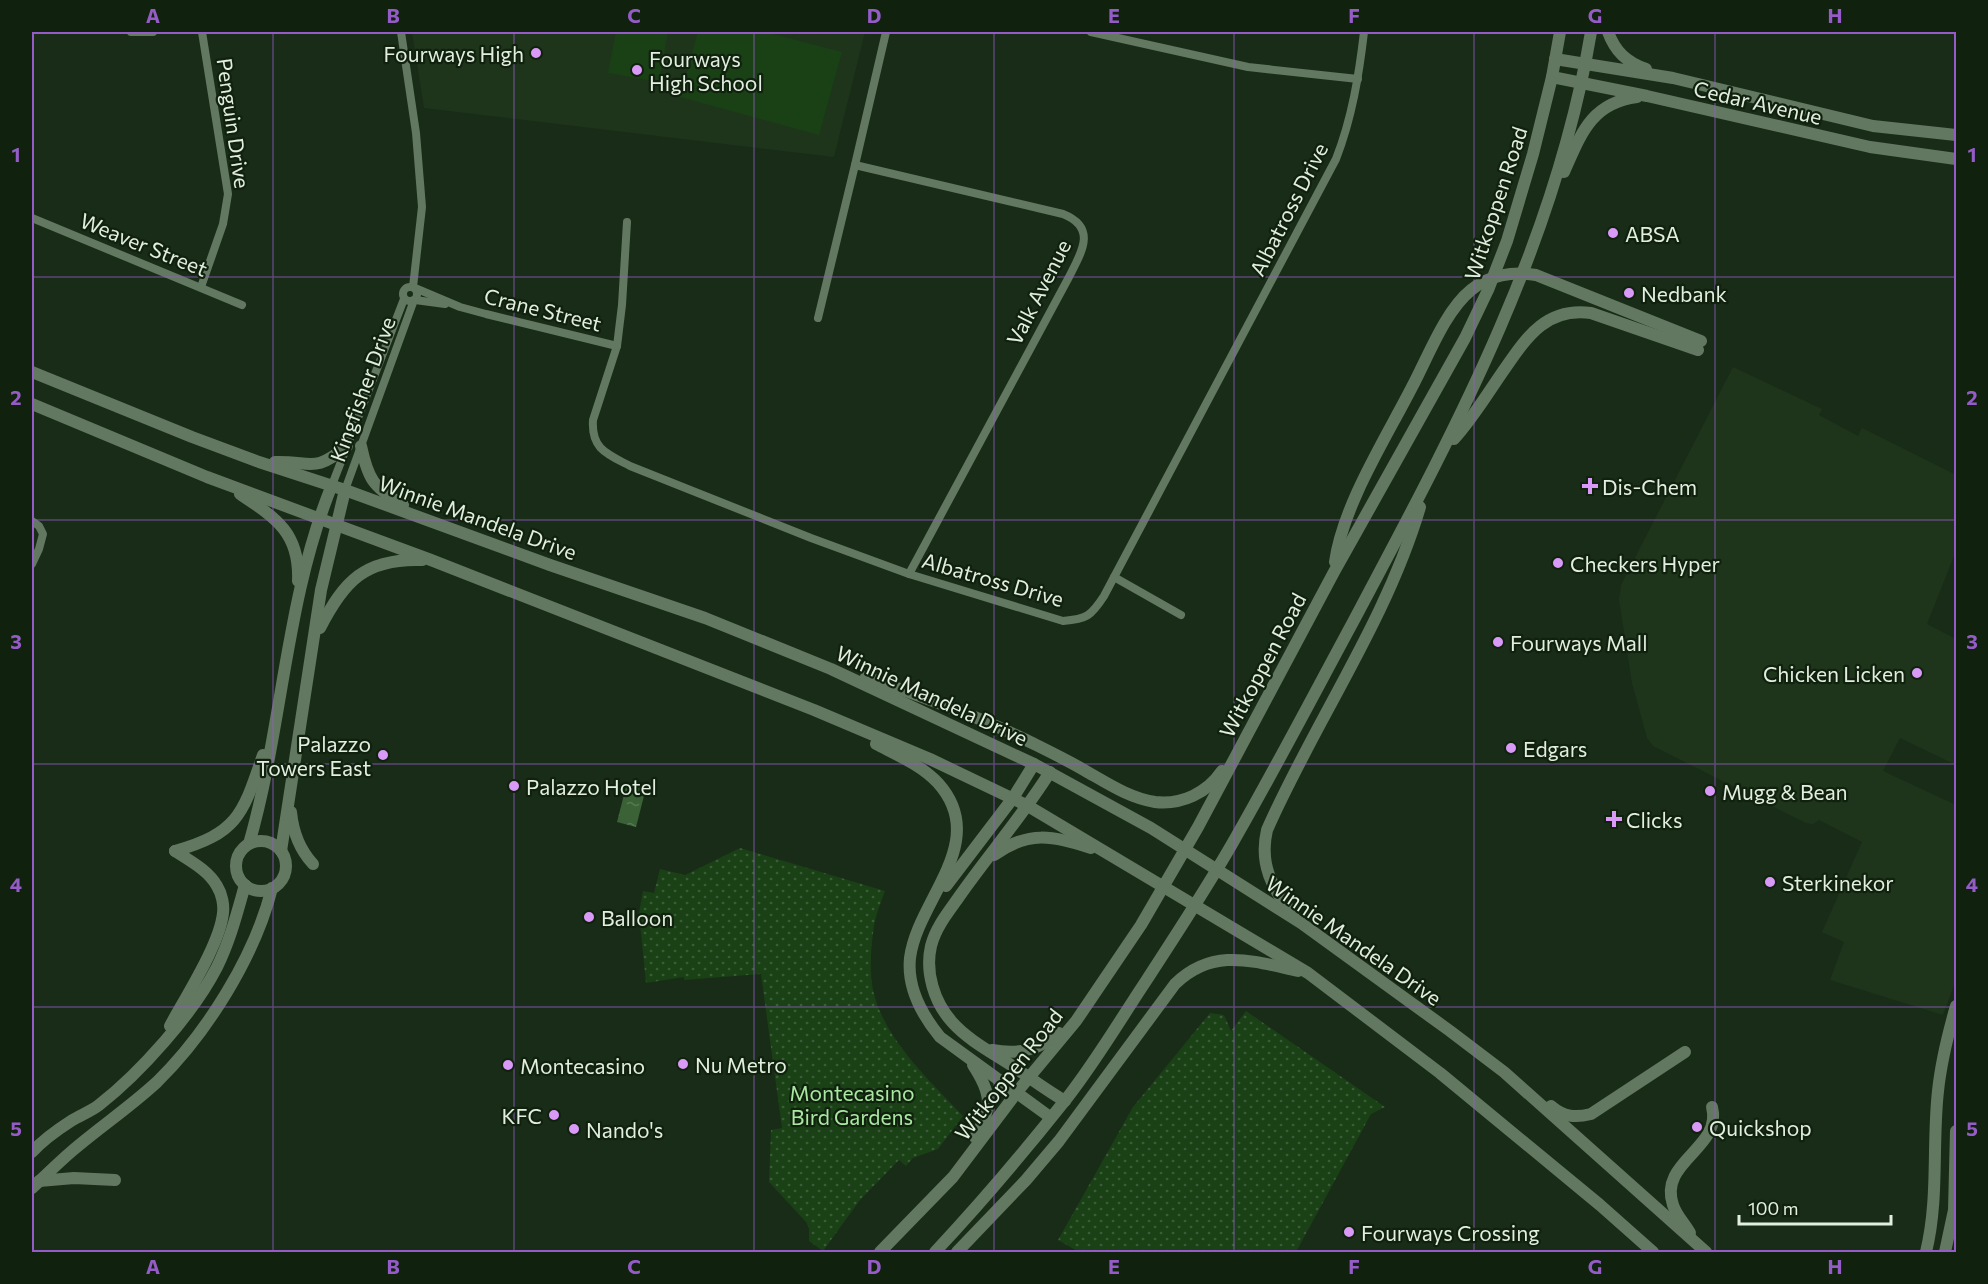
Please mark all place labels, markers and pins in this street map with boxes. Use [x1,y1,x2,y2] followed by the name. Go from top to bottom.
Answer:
[384,41,524,66] place label: Fourways High
[529,46,543,60] marker: Fourways High
[649,46,763,95] place label: Fourways High School
[630,63,644,77] marker: Fourways High School
[1625,221,1680,246] place label: ABSA
[1606,226,1620,240] marker: ABSA
[1641,281,1727,306] place label: Nedbank
[1622,286,1636,300] marker: Nedbank
[1602,474,1697,499] place label: Dis-Chem
[1583,479,1597,493] marker: Dis-Chem
[1570,551,1720,576] place label: Checkers Hyper
[1551,556,1565,570] marker: Checkers Hyper
[1510,630,1647,655] place label: Fourways Mall
[1491,635,1505,649] marker: Fourways Mall
[1763,661,1905,686] place label: Chicken Licken
[1910,666,1924,680] marker: Chicken Licken
[256,731,371,780] place label: Palazzo Towers East
[1523,736,1587,761] place label: Edgars
[1504,741,1518,755] marker: Edgars
[376,748,390,762] marker: Palazzo Towers East
[526,774,657,799] place label: Palazzo Hotel
[507,779,521,793] marker: Palazzo Hotel
[1722,779,1848,804] place label: Mugg & Bean
[1703,784,1717,798] marker: Mugg & Bean
[1626,807,1682,832] place label: Clicks
[1607,812,1621,826] marker: Clicks
[1782,870,1894,895] place label: Sterkinekor
[1763,875,1777,889] marker: Sterkinekor
[601,905,673,930] place label: Balloon
[582,910,596,924] marker: Balloon
[695,1052,787,1077] place label: Nu Metro
[520,1053,645,1078] place label: Montecasino
[676,1057,690,1071] marker: Nu Metro
[501,1058,515,1072] marker: Montecasino
[501,1103,542,1128] place label: KFC
[547,1108,561,1122] marker: KFC
[1709,1115,1812,1140] place label: Quickshop
[586,1117,663,1142] place label: Nando's
[1690,1120,1704,1134] marker: Quickshop
[567,1122,581,1136] marker: Nando's
[1361,1220,1540,1245] place label: Fourways Crossing
[1342,1225,1356,1239] marker: Fourways Crossing

